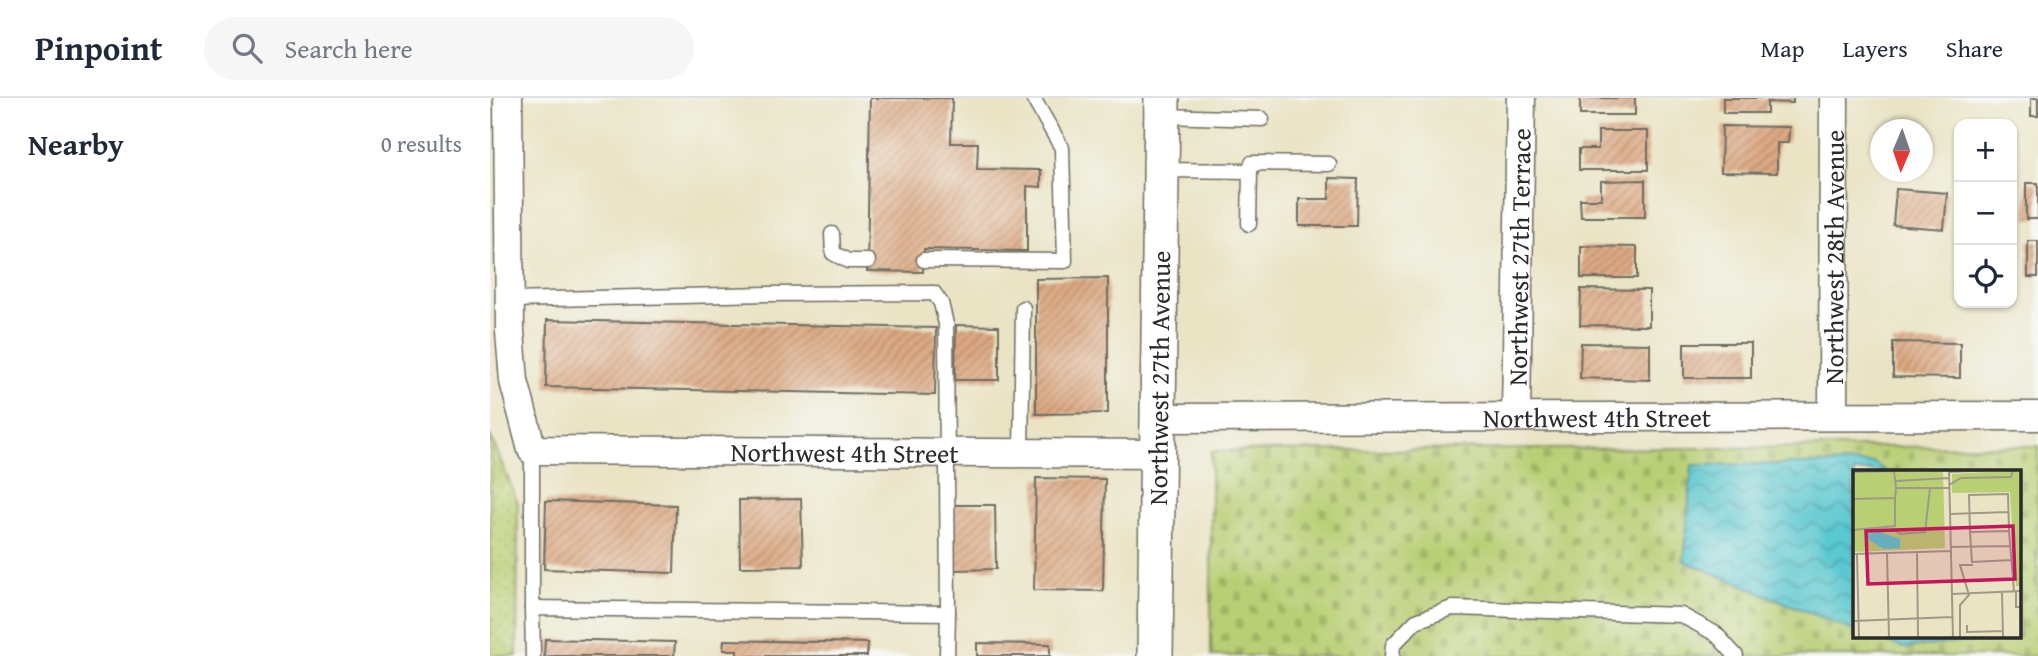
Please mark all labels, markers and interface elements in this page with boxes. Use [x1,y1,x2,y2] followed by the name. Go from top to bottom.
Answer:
[204,17,694,80] search box
[35,24,162,72] text: Pinpoint
[228,29,266,67] icon: search
[284,29,413,68] text: Search here
[1761,31,1804,66] text: Map
[1842,31,1908,66] text: Layers
[1946,31,2003,66] text: Share
[1870,119,1933,182] north arrow
[1954,119,2017,308] map controls
[1954,119,2017,182] button: +
[28,122,124,166] text: Nearby
[381,127,462,160] text: 0 results
[1497,128,1540,386] street label: Northwest 27th Terrace
[1814,130,1853,384] street label: Northwest 28th Avenue
[1954,182,2017,245] button: −
[1954,245,2017,308] button: locate
[1137,250,1180,506] street label: Northwest 27th Avenue
[1483,397,1711,437] street label: Northwest 4th Street
[730,432,959,472] street label: Northwest 4th Street
[1853,470,2021,638] inset map

